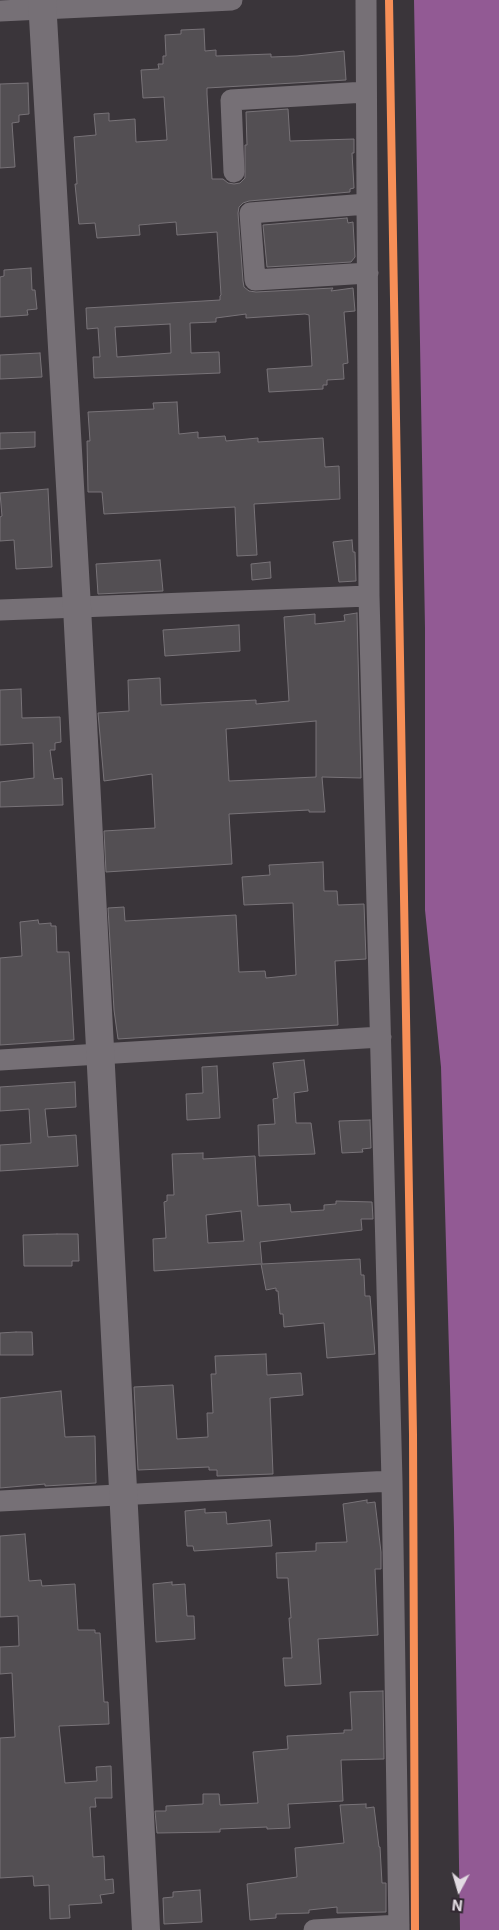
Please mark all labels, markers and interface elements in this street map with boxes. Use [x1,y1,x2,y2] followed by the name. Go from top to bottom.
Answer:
[434,1865,484,1915] north arrow
[451,1896,464,1914] text: N

